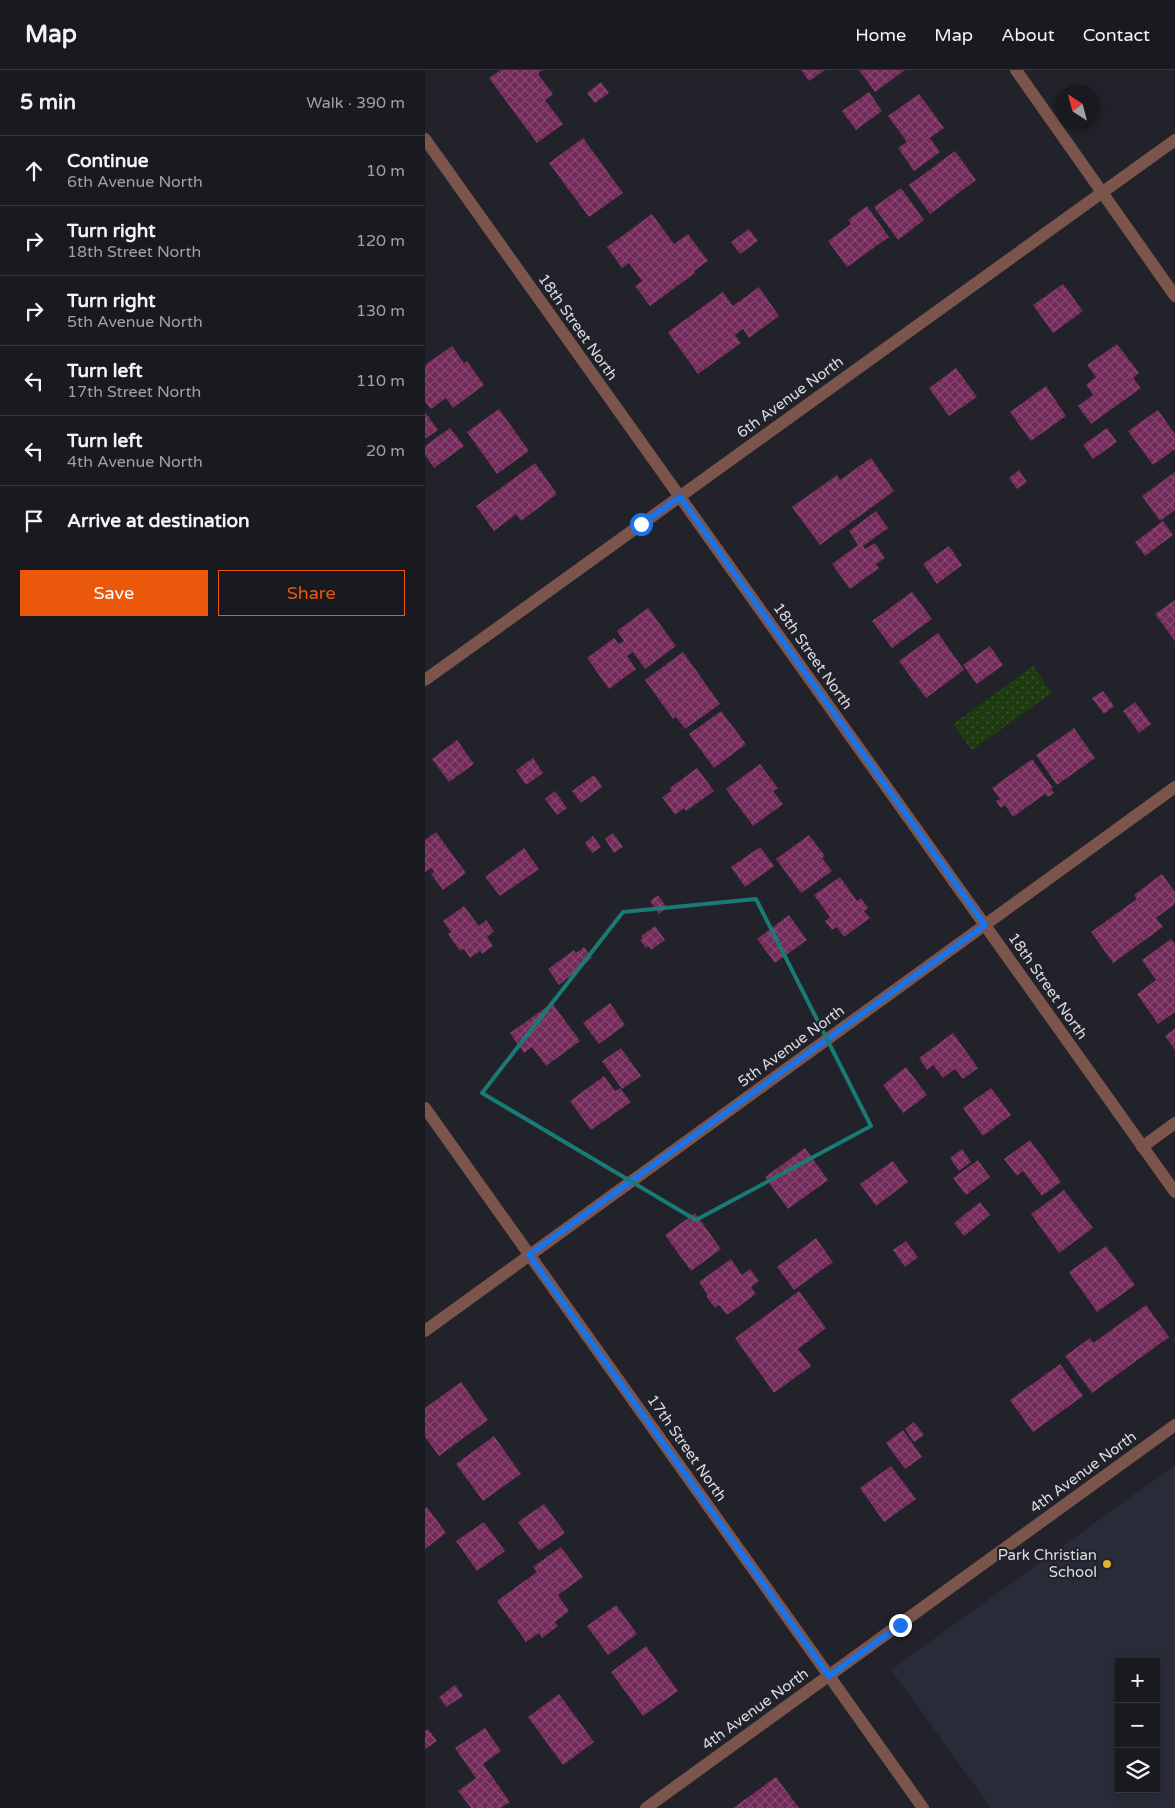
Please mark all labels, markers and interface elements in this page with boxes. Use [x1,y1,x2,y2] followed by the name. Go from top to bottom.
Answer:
[25,20,77,49] text: Map
[855,24,906,46] text: Home
[934,24,973,46] text: Map
[1001,24,1055,46] text: About
[1083,24,1150,46] text: Contact
[1055,85,1100,130] north arrow
[20,90,76,115] text: 5 min
[306,93,405,113] text: Walk · 390 m
[67,150,149,172] text: Continue
[20,157,48,185] icon: ahead
[366,161,405,181] text: 10 m
[67,172,203,192] text: 6th Avenue North
[67,220,155,242] text: Turn right
[20,227,48,255] icon: right
[356,231,405,251] text: 120 m
[67,242,201,262] text: 18th Street North
[535,270,621,384] street label: 18th Street North
[67,290,155,312] text: Turn right
[20,297,48,325] icon: right
[356,301,405,321] text: 130 m
[67,312,203,332] text: 5th Avenue North
[733,352,847,442] street label: 6th Avenue North
[67,360,143,382] text: Turn left
[20,367,48,395] icon: left
[356,371,405,391] text: 110 m
[67,382,201,402] text: 17th Street North
[67,430,143,452] text: Turn left
[20,437,48,465] icon: left
[366,441,405,461] text: 20 m
[67,452,203,472] text: 4th Avenue North
[20,507,48,535] icon: arrive
[67,510,250,532] text: Arrive at destination
[630,513,653,536] route start
[20,570,208,616] button: Save
[218,570,405,616] button: Share
[770,599,856,713] street label: 18th Street North
[1005,929,1091,1043] street label: 18th Street North
[734,1001,848,1091] street label: 5th Avenue North
[644,1391,730,1505] street label: 17th Street North
[1026,1427,1140,1517] street label: 4th Avenue North
[998,1546,1097,1581] place label: Park Christian School
[1101,1558,1113,1570] marker: Park Christian School
[889,1614,912,1637] route end
[1115,1658,1160,1793] map controls
[1115,1658,1160,1703] button: +
[698,1664,812,1754] street label: 4th Avenue North
[1115,1703,1160,1748] button: −
[1115,1748,1160,1793] button: layers

